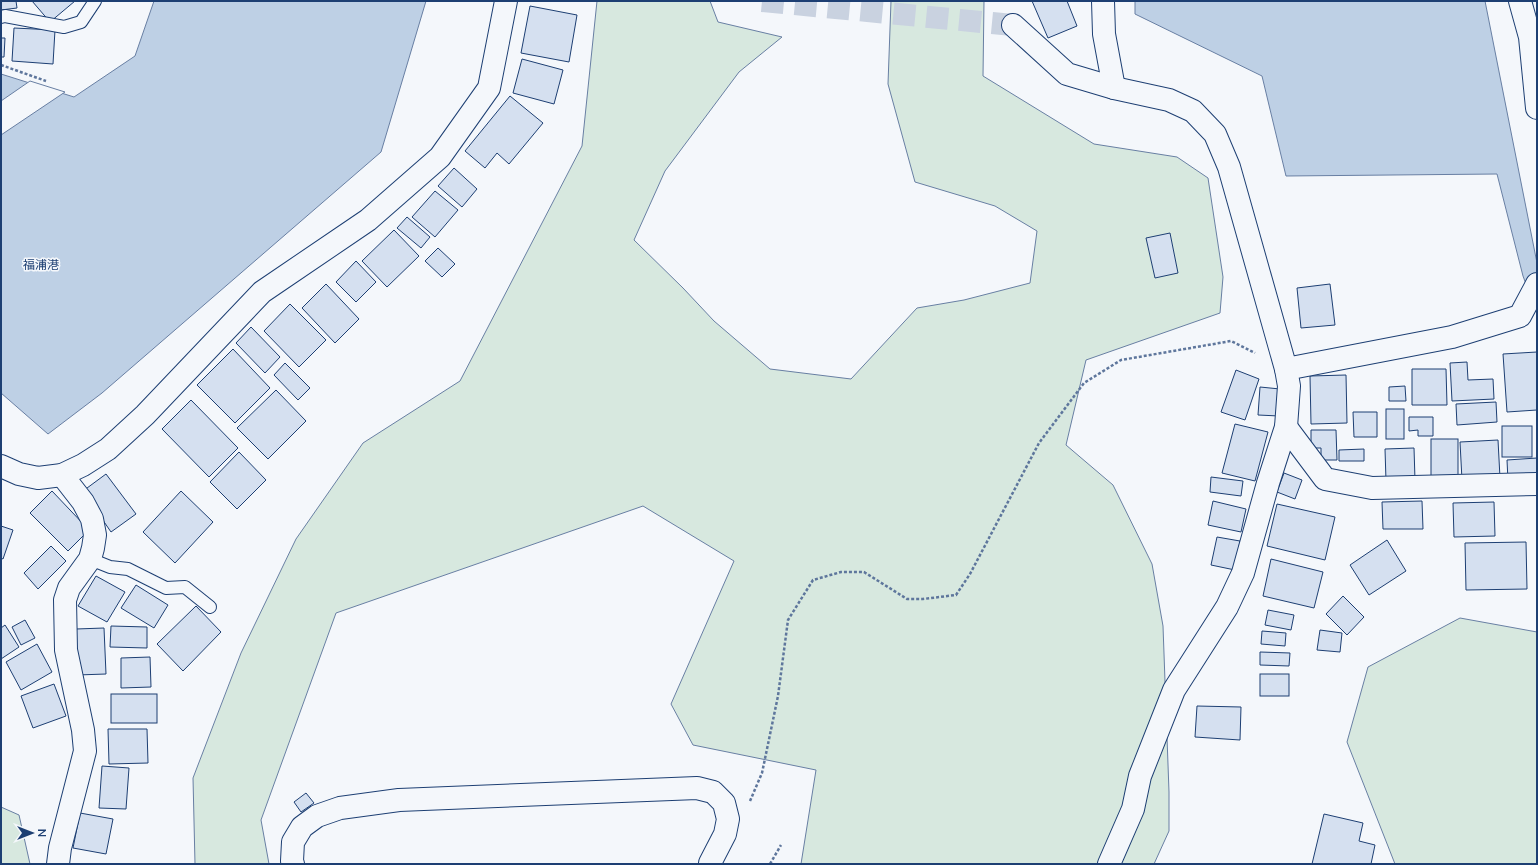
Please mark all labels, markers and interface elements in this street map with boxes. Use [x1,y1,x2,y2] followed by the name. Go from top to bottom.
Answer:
[23,257,59,272] district label: 福浦港
[12,813,52,853] north arrow
[35,829,49,837] text: N

